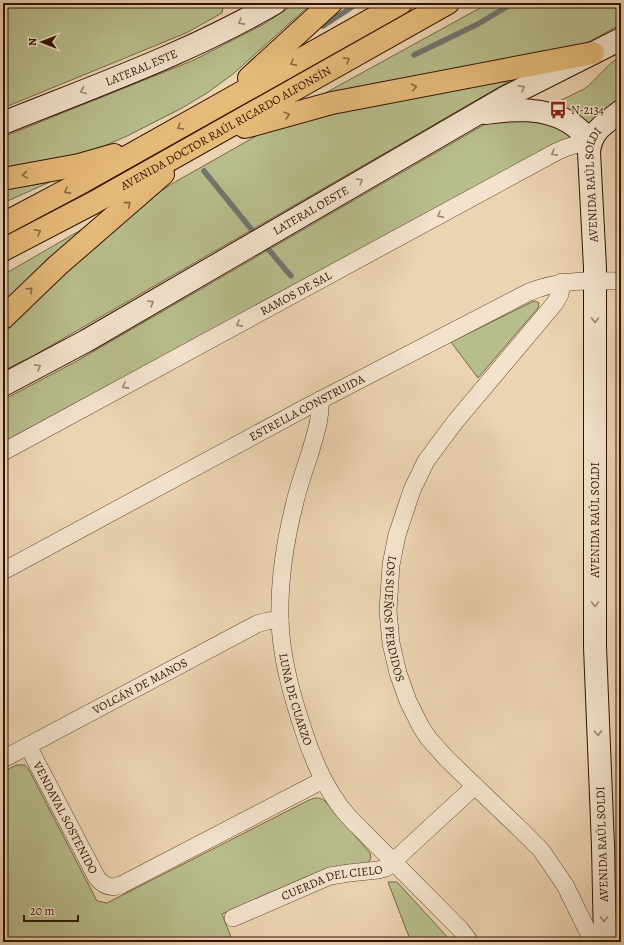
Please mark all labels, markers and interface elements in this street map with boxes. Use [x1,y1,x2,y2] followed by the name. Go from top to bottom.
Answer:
[238,18,245,25] one-way arrow
[22,22,62,62] north arrow
[25,38,40,46] text: N
[103,45,180,90] street label: LATERAL ESTE
[343,57,350,65] one-way arrow
[290,59,297,66] one-way arrow
[117,62,334,194] street label: AVENIDA DOCTOR RAÚL RICARDO ALFONSÍN
[411,84,417,92] one-way arrow
[80,86,87,94] one-way arrow
[517,86,525,93] one-way arrow
[548,100,568,120] bus stop icon: N-2134
[571,102,605,118] place label: N-2134
[283,111,290,120] one-way arrow
[177,123,184,130] one-way arrow
[581,124,605,244] street label: AVENIDA RAÚL SOLDI
[551,149,558,156] one-way arrow
[22,171,28,179] one-way arrow
[356,179,363,186] one-way arrow
[270,182,352,239] street label: LATERAL OESTE
[64,186,71,193] one-way arrow
[123,202,131,209] one-way arrow
[436,211,444,218] one-way arrow
[33,230,41,237] one-way arrow
[257,267,335,319] street label: RAMOS DE SAL
[25,287,33,295] one-way arrow
[147,300,154,307] one-way arrow
[591,317,599,323] one-way arrow
[236,320,243,327] one-way arrow
[34,364,41,372] one-way arrow
[246,370,368,445] street label: ESTRELLA CONSTRUIDA
[122,382,129,389] one-way arrow
[587,462,603,579] street label: AVENIDA RAÚL SOLDI
[380,554,409,684] street label: LOS SUEÑOS PERDIDOS
[591,601,599,607] one-way arrow
[275,652,316,748] street label: LUNA DE CUARZO
[89,654,190,719] street label: VOLCÁN DE MANOS
[594,730,603,737] one-way arrow
[29,758,101,877] street label: VENDAVAL SOSTENIDO
[592,786,612,903] street label: AVENIDA RAÚL SOLDI
[279,861,384,904] street label: CUERDA DEL CIELO
[24,897,78,923] scale bar
[30,903,54,919] text: 20 m
[600,916,608,922] one-way arrow

